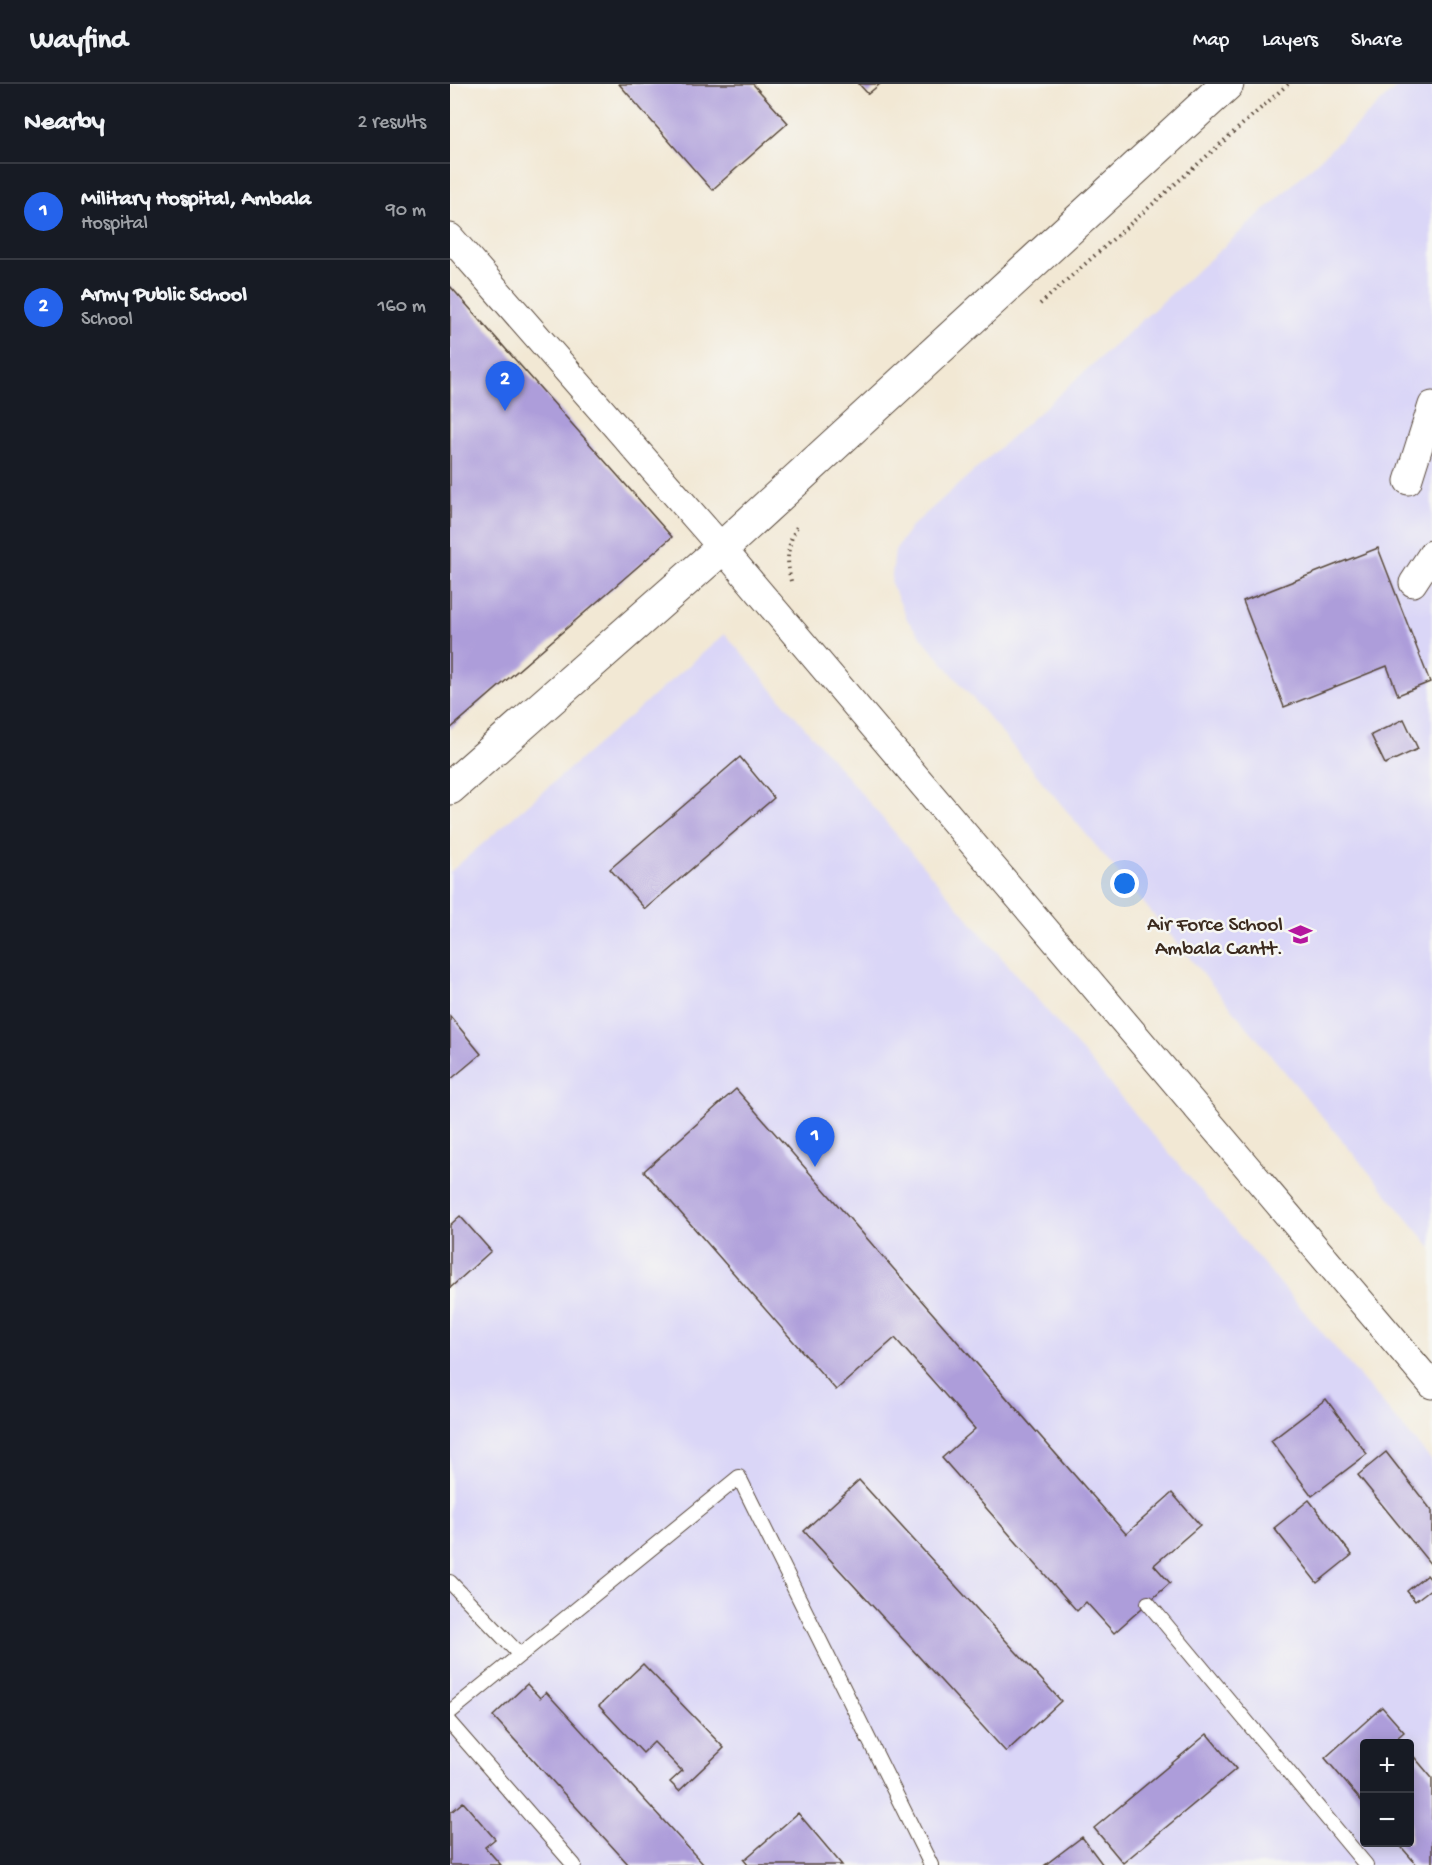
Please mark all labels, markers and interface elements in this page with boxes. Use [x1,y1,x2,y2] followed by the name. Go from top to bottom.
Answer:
[30,25,127,58] text: Wayfind
[1193,29,1229,54] text: Map
[1262,29,1318,54] text: Layers
[1351,29,1402,54] text: Share
[24,108,105,139] text: Nearby
[357,112,426,135] text: 2 results
[81,187,311,213] text: Military Hospital, Ambala
[39,200,48,223] text: 1
[386,200,426,223] text: 90 m
[81,213,148,236] text: Hospital
[81,283,247,309] text: Army Public School
[39,296,48,319] text: 2
[377,296,426,319] text: 160 m
[81,309,133,332] text: School
[486,362,524,411] pin: 2
[1110,869,1139,898] your location
[1147,914,1283,963] place label: Air Force School Ambala Cantt.
[1288,922,1314,948] school or university icon: Air Force School Ambala Cantt.
[796,1118,835,1167] pin: 1
[1360,1739,1414,1847] map controls
[1360,1739,1414,1793] button: +
[1360,1793,1414,1847] button: −

